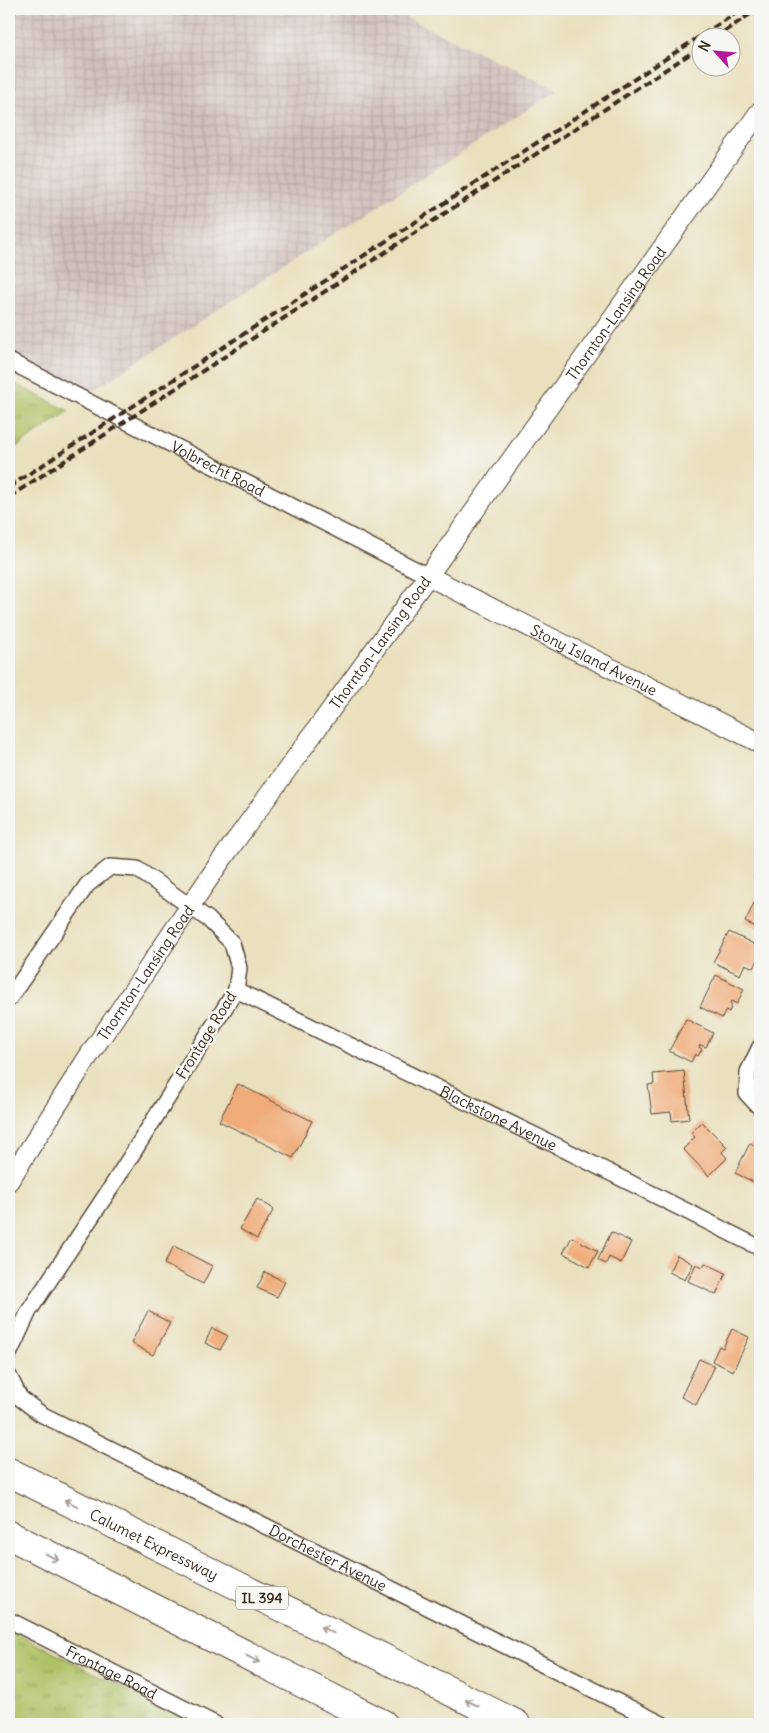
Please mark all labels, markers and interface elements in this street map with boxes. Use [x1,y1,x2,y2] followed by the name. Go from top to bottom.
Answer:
[692,28,742,78] north arrow
[694,38,715,54] text: N
[562,243,670,384] street label: Thornton-Lansing Road
[168,436,268,500] street label: Volbrecht Road
[325,572,434,713] street label: Thornton-Lansing Road
[528,620,661,699] street label: Stony Island Avenue
[93,901,198,1044] street label: Thornton-Lansing Road
[172,988,241,1082] street label: Frontage Road
[437,1081,560,1154] street label: Blackstone Avenue
[64,1498,79,1508] one-way arrow
[87,1504,222,1584] street label: Calumet Expressway
[266,1520,390,1595] street label: Dorchester Avenue
[44,1553,59,1563] one-way arrow
[236,1586,288,1610] road number: IL 394
[319,1625,334,1635] one-way arrow
[63,1641,161,1703] street label: Frontage Road
[245,1655,260,1664] one-way arrow
[465,1697,480,1707] one-way arrow

